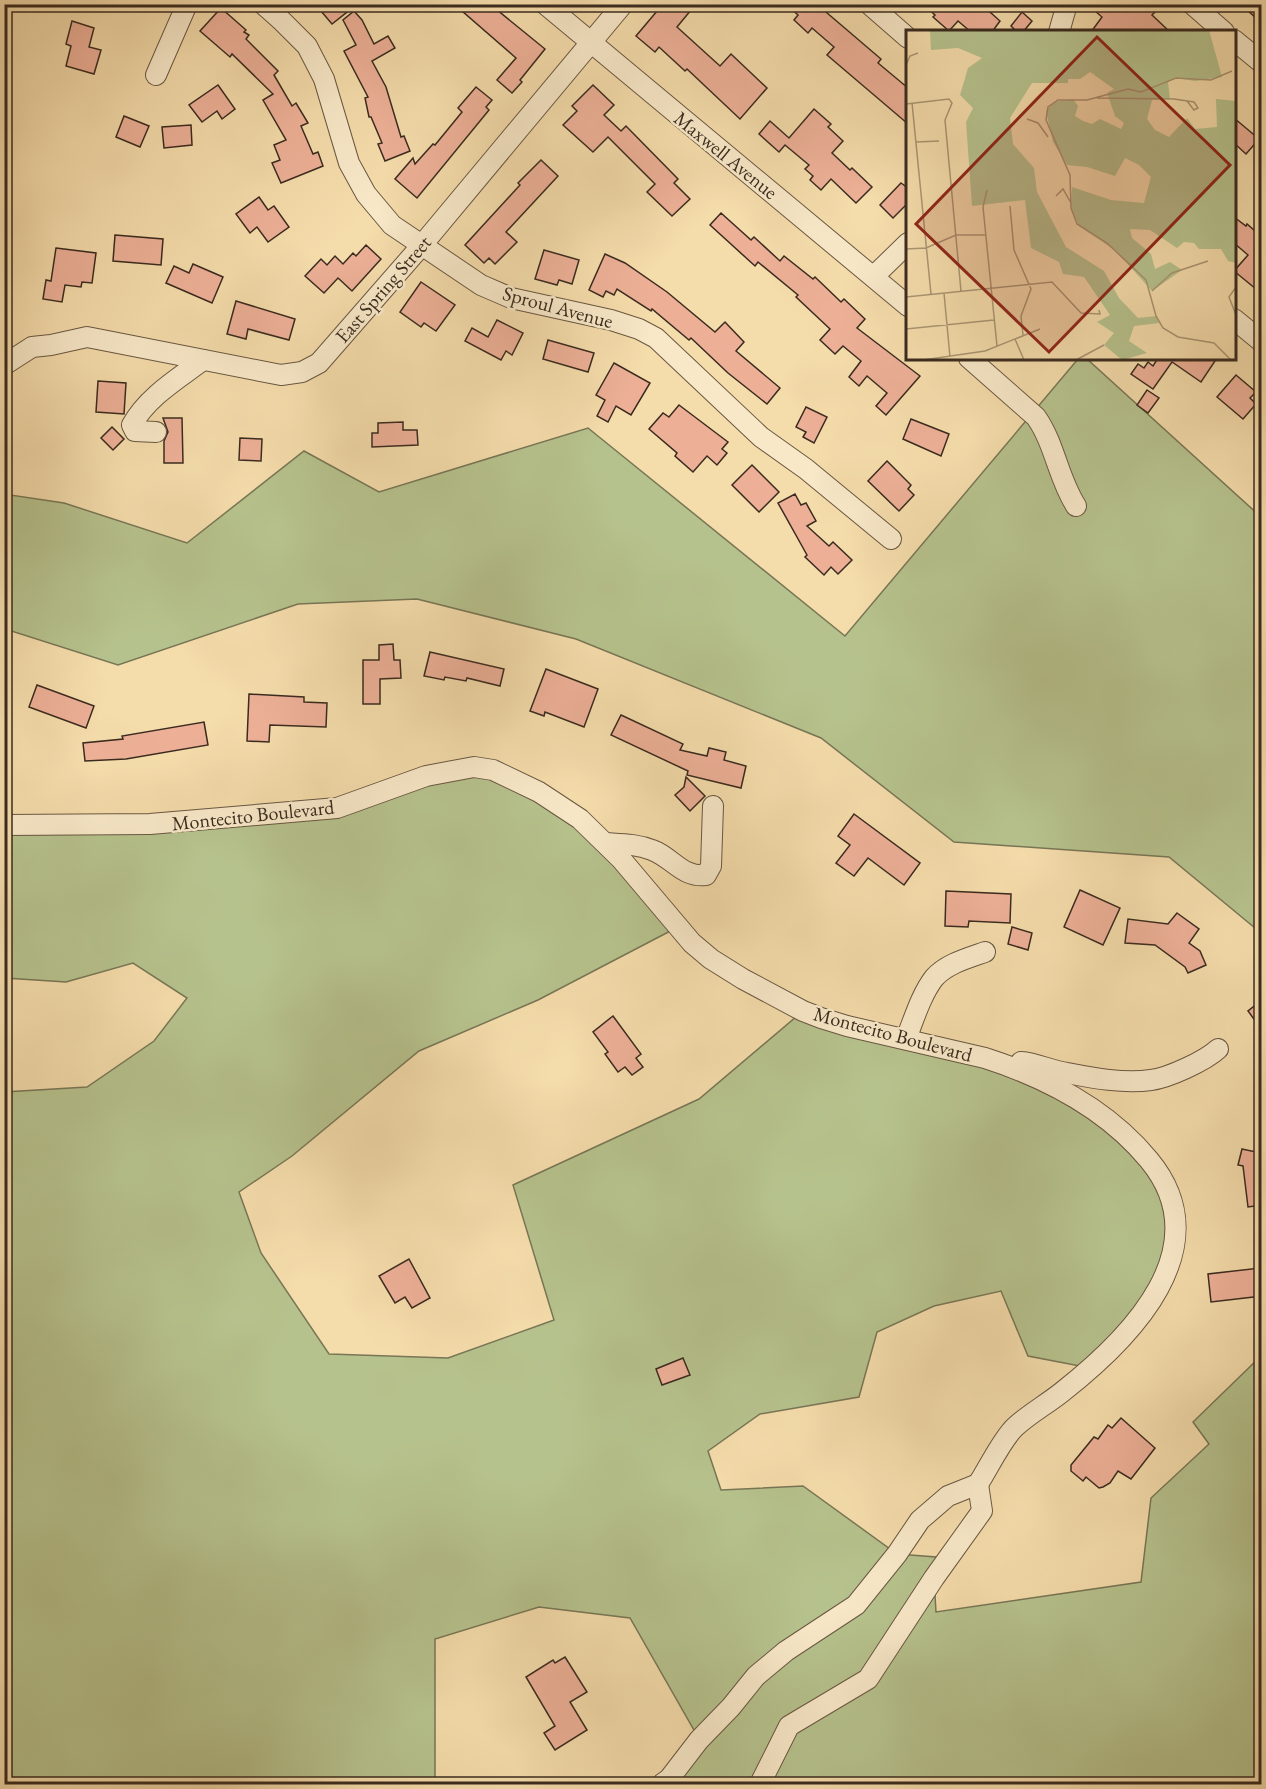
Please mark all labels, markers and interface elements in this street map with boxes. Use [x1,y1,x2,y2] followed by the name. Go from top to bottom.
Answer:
[906,30,1236,360] inset map
[669,105,783,205] street label: Maxwell Avenue
[329,229,437,348] street label: East Spring Street
[500,280,616,334] street label: Sproul Avenue
[170,793,336,836] street label: Montecito Boulevard
[811,1000,976,1068] street label: Montecito Boulevard

